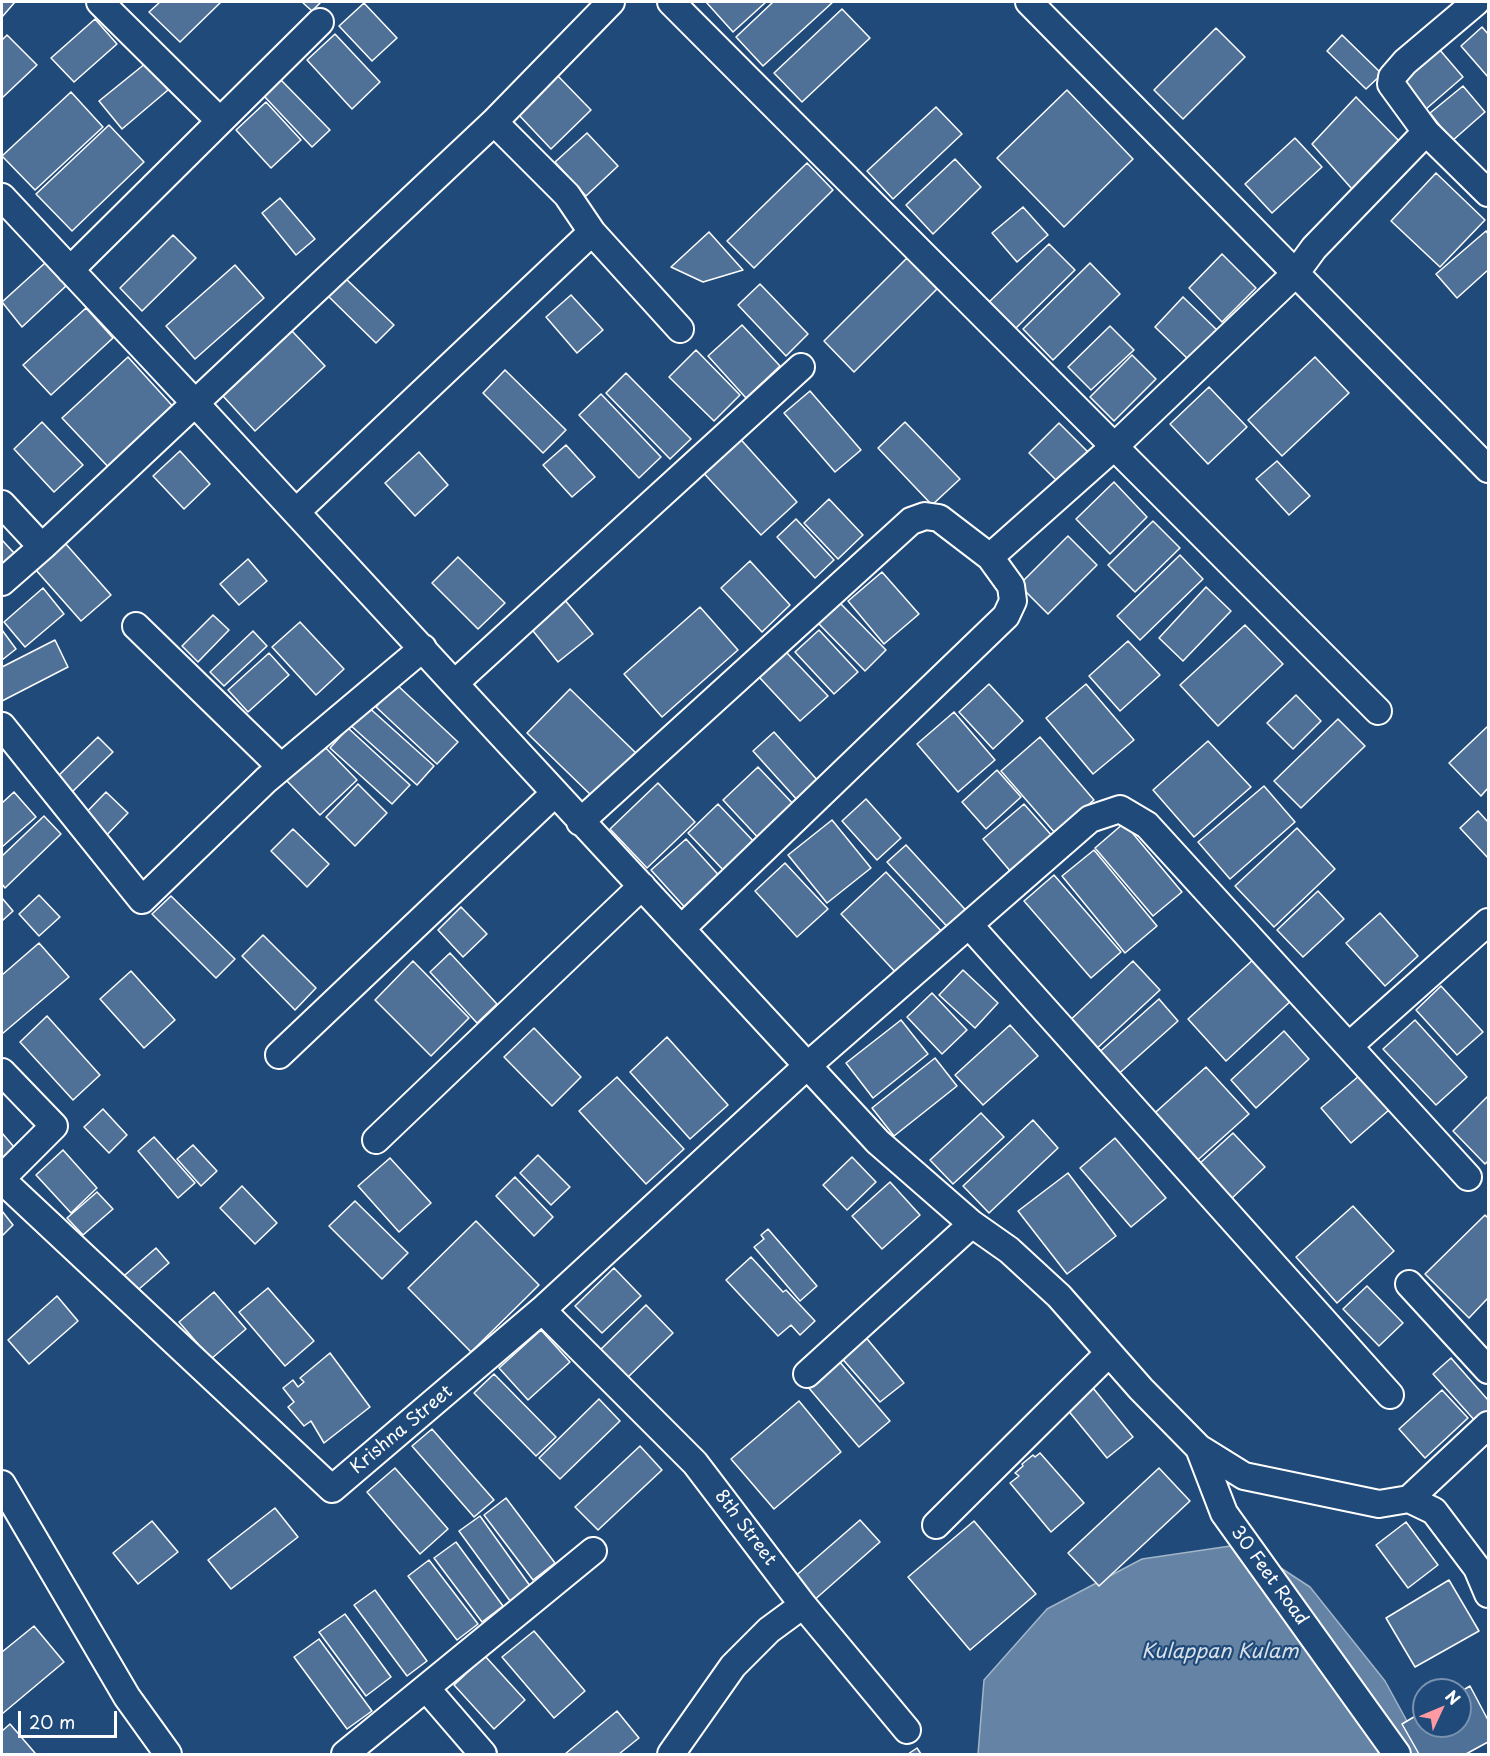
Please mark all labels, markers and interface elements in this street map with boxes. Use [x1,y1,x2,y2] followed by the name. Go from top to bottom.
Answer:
[347,1381,457,1479] street label: Krishna Street
[710,1486,780,1570] street label: 8th Street
[1226,1522,1312,1630] street label: 30 Feet Road
[1142,1640,1298,1664] water label: Kulappan Kulam
[1412,1678,1472,1738] north arrow
[1440,1684,1467,1710] text: N
[21,1699,120,1737] scale bar
[29,1708,75,1735] text: 20 m

